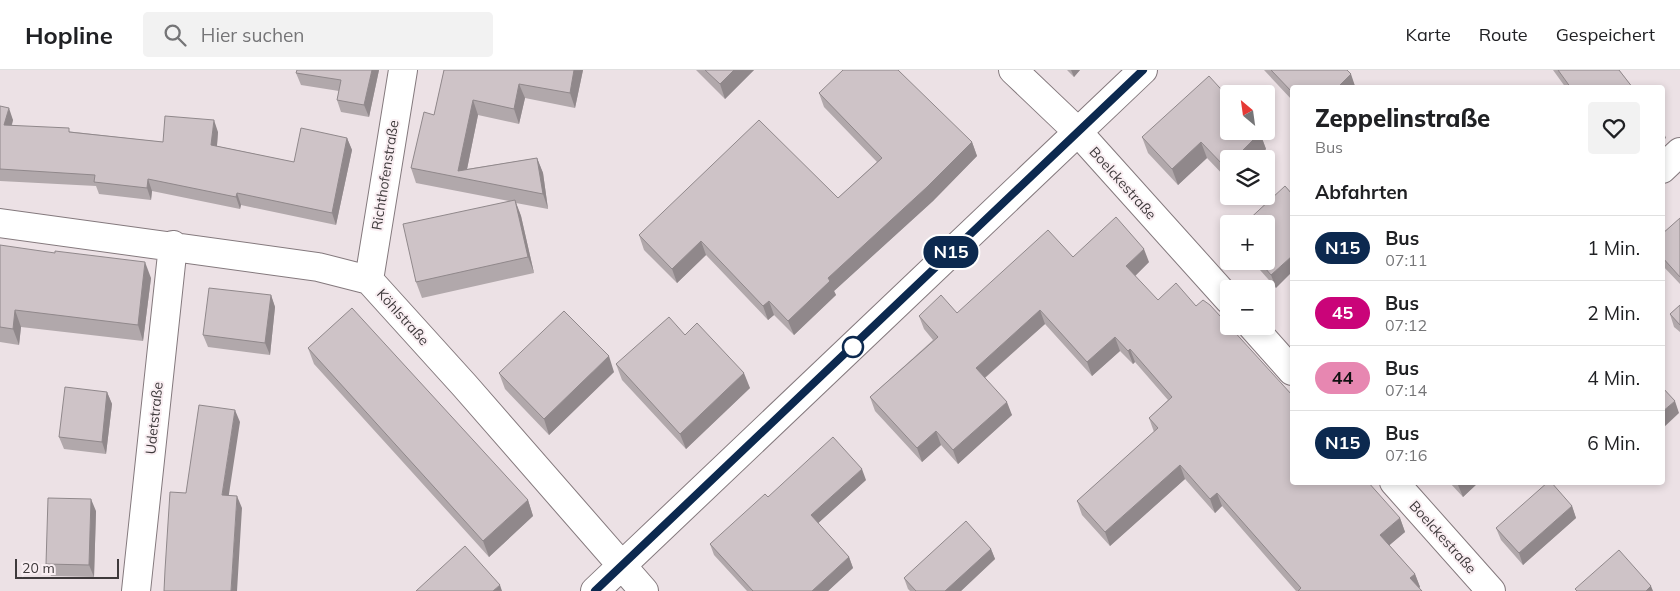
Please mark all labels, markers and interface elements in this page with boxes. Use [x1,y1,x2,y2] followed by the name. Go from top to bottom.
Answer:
[143,12,493,57] search box
[25,20,113,50] text: Hopline
[161,21,189,49] icon: search
[201,23,305,47] text: Hier suchen
[1406,23,1451,46] text: Karte
[1479,23,1528,46] text: Route
[1556,23,1655,46] text: Gespeichert
[1220,85,1275,140] north arrow
[1220,85,1275,335] map controls
[1588,102,1640,154] button: heart
[1315,103,1490,133] text: Zeppelinstraße
[367,119,403,231] street label: Richthofenstraße
[1315,137,1343,157] text: Bus
[1086,143,1160,223] street label: Boelckestraße
[1220,150,1275,205] button: layers
[1315,180,1408,204] text: Abfahrten
[1220,215,1275,270] button: +
[1385,226,1419,250] text: Bus
[922,236,980,268] line badge: N15
[1325,236,1360,259] text: N15
[1587,236,1640,260] text: 1 Min.
[933,240,969,263] text: N15
[1385,250,1427,270] text: 07:11
[1220,280,1275,335] button: −
[373,285,433,349] street label: Köhlstraße
[1385,291,1419,315] text: Bus
[1332,301,1353,324] text: 45
[1587,301,1640,325] text: 2 Min.
[1385,315,1427,335] text: 07:12
[842,336,864,358] unlabelled marker
[1385,356,1419,380] text: Bus
[1332,366,1353,389] text: 44
[1587,366,1640,390] text: 4 Min.
[1385,380,1427,400] text: 07:14
[141,381,167,455] street label: Udetstraße
[1385,421,1419,445] text: Bus
[1325,431,1360,454] text: N15
[1587,431,1640,455] text: 6 Min.
[1385,445,1427,465] text: 07:16
[1406,497,1480,577] street label: Boelckestraße
[15,556,119,579] scale bar
[22,559,55,577] text: 20 m

